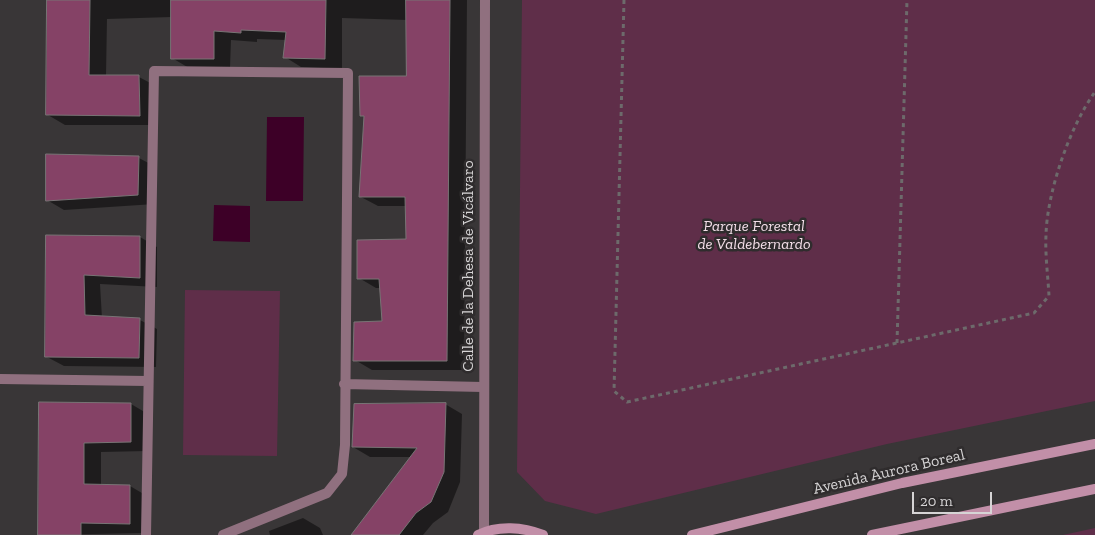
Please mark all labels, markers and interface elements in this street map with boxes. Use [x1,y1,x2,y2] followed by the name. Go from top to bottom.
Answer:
[458,160,478,372] street label: Calle de la Dehesa de Vicálvaro
[697,216,811,254] park label: Parque Forestal de Valdebernardo
[811,445,967,499] street label: Avenida Aurora Boreal
[915,482,995,514] scale bar
[920,492,953,510] text: 20 m

